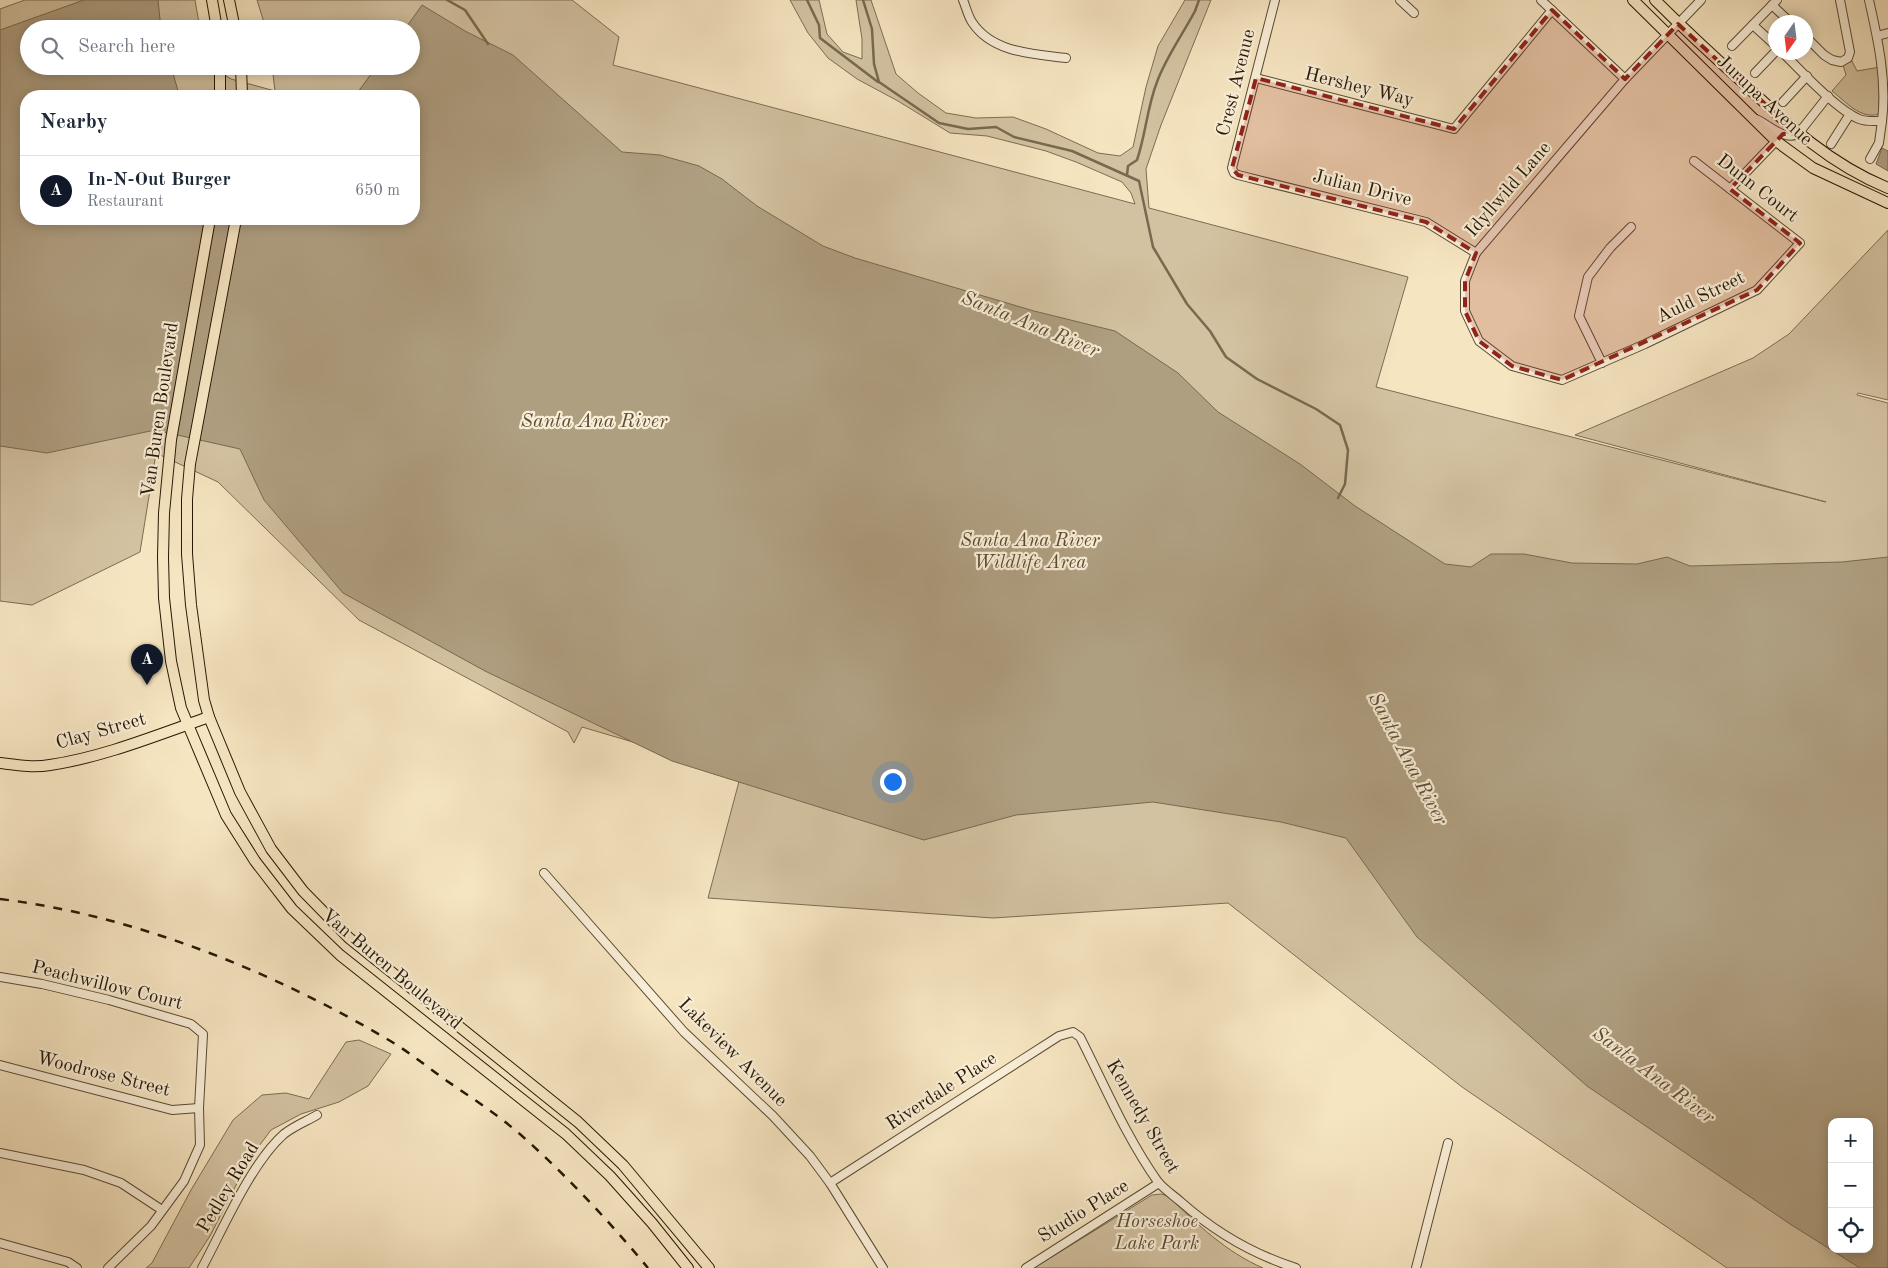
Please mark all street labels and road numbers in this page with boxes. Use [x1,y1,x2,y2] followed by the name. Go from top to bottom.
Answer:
[1214,27,1260,139] street label: Crest Avenue
[1712,52,1816,150] street label: Jurupa Avenue
[1302,65,1416,111] street label: Hershey Way
[1463,139,1555,241] street label: Idyllwild Lane
[1713,151,1801,227] street label: Dunn Court
[1311,168,1413,210] street label: Julian Drive
[1654,269,1748,327] street label: Auld Street
[139,321,183,499] street label: Van Buren Boulevard
[54,710,148,754] street label: Clay Street
[317,906,465,1034] street label: Van Buren Boulevard
[30,958,184,1014] street label: Peachwillow Court
[674,995,790,1111] street label: Lakeview Avenue
[34,1049,172,1101] street label: Woodrose Street
[883,1049,1001,1135] street label: Riverdale Place
[1102,1057,1182,1177] street label: Kennedy Street
[195,1139,263,1237] street label: Pedley Road
[1035,1177,1133,1247] street label: Studio Place

